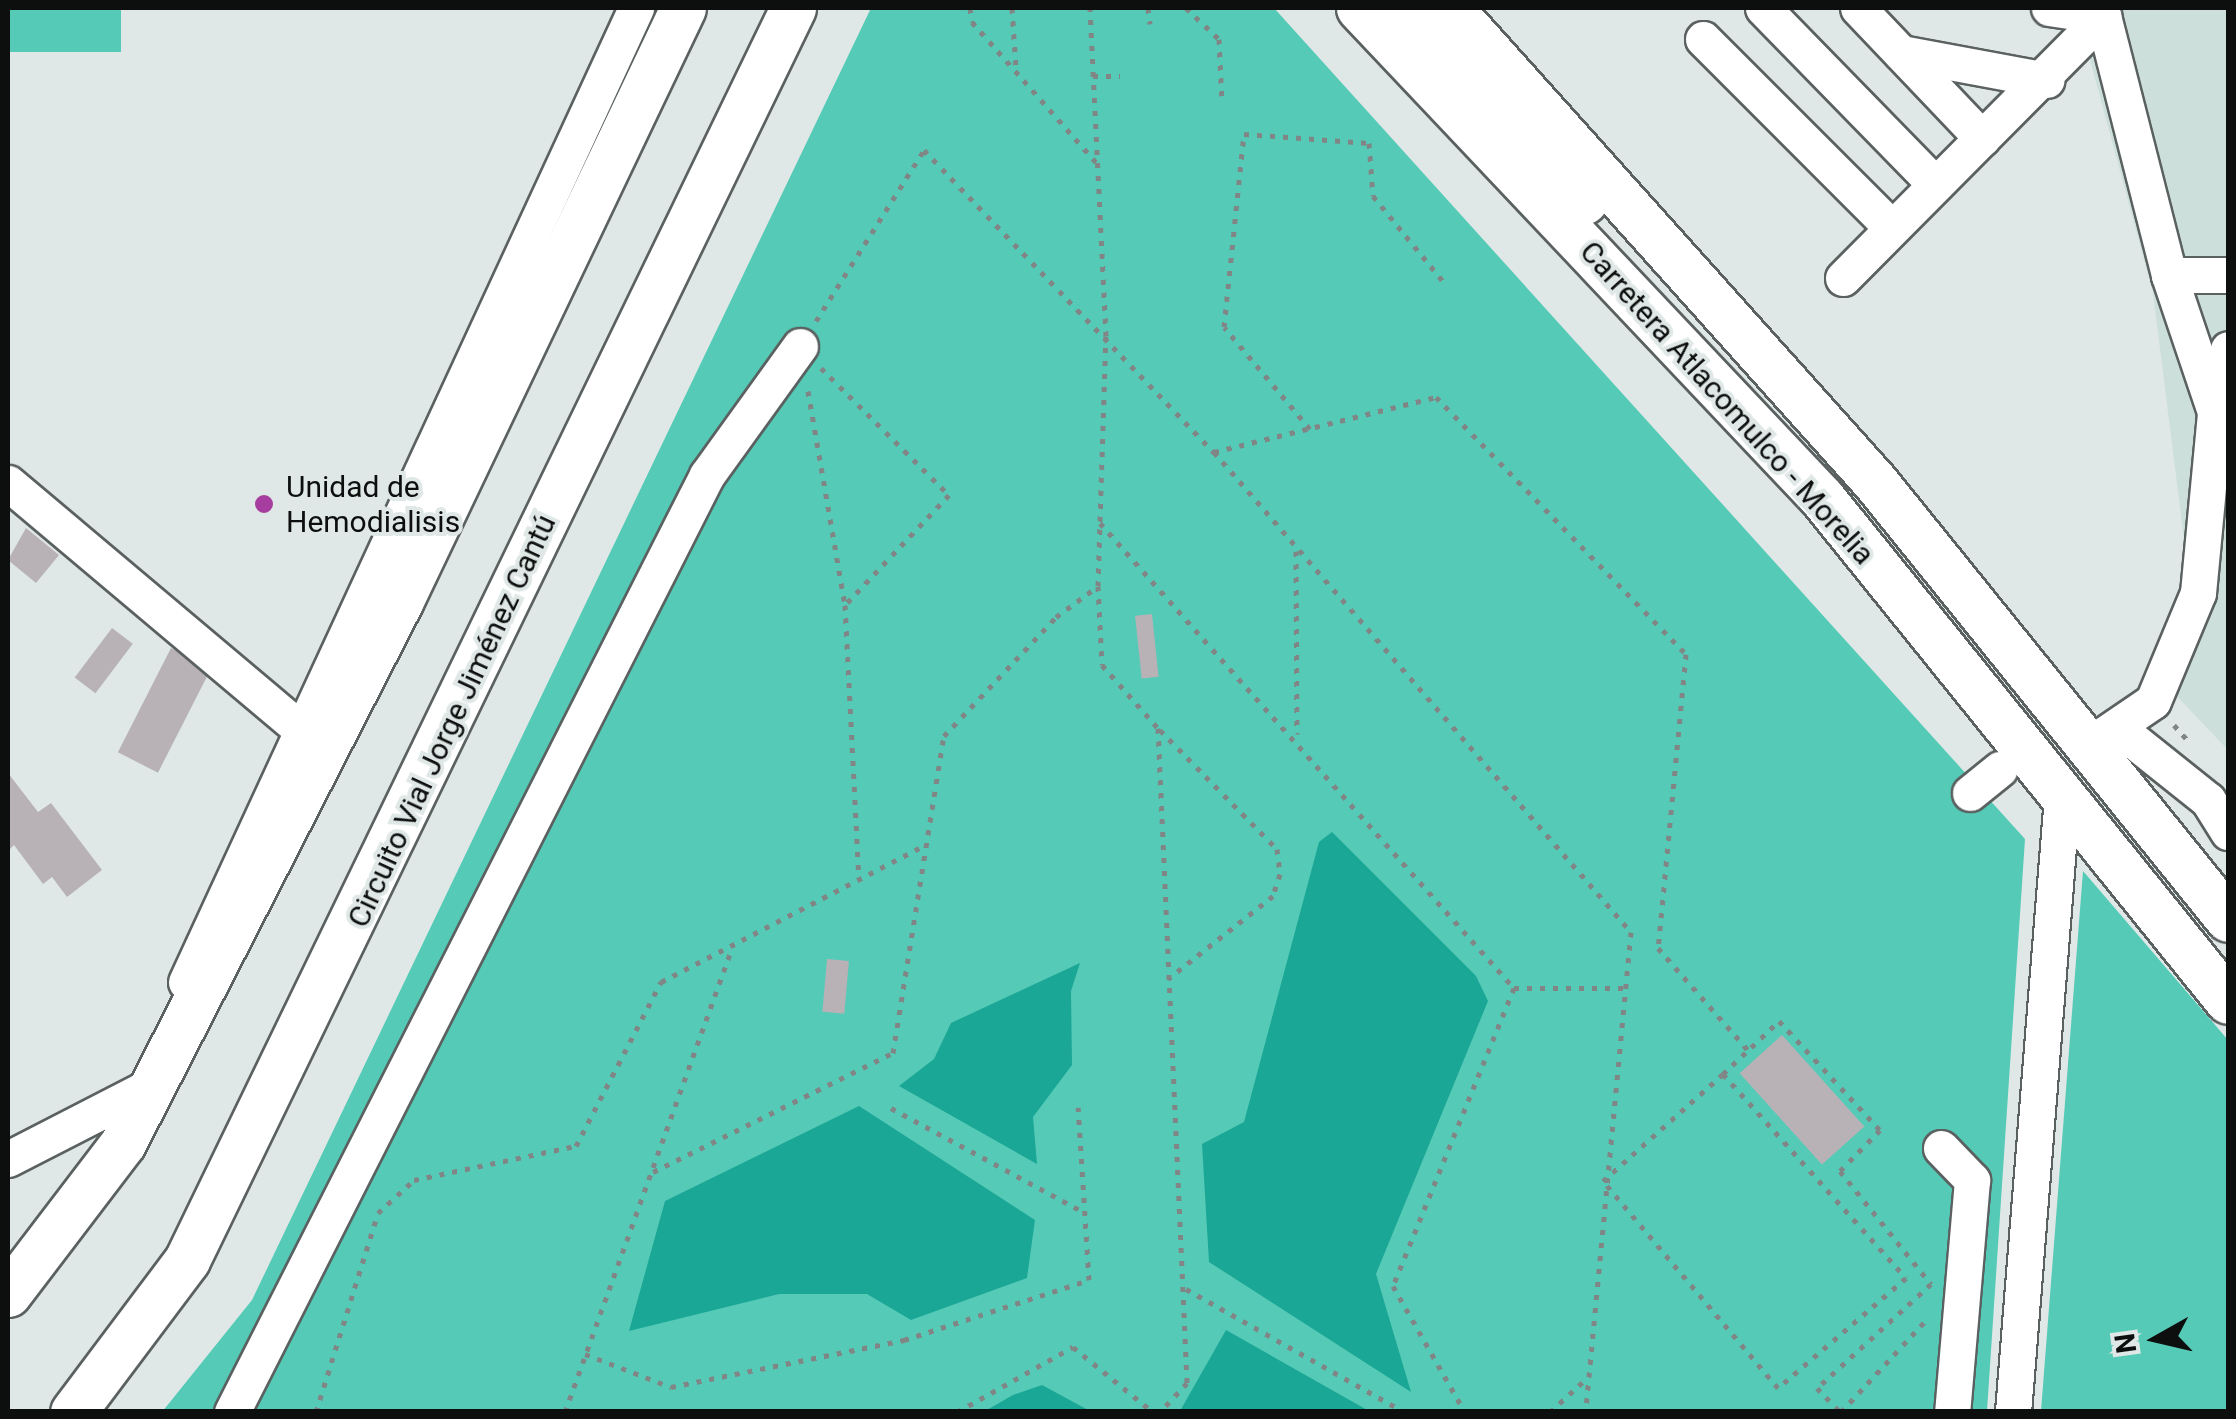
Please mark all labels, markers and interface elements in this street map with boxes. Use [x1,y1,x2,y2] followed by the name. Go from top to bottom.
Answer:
[1572,234,1882,572] street label: Carretera Atlacomulco - Morelia
[286,469,460,540] place label: Unidad de Hemodialisis
[251,491,277,517] marker: Unidad de Hemodialisis
[340,509,564,933] street label: Circuito Vial Jorge Jiménez Cantú
[2106,1289,2206,1389] north arrow
[2108,1331,2144,1355] text: N

